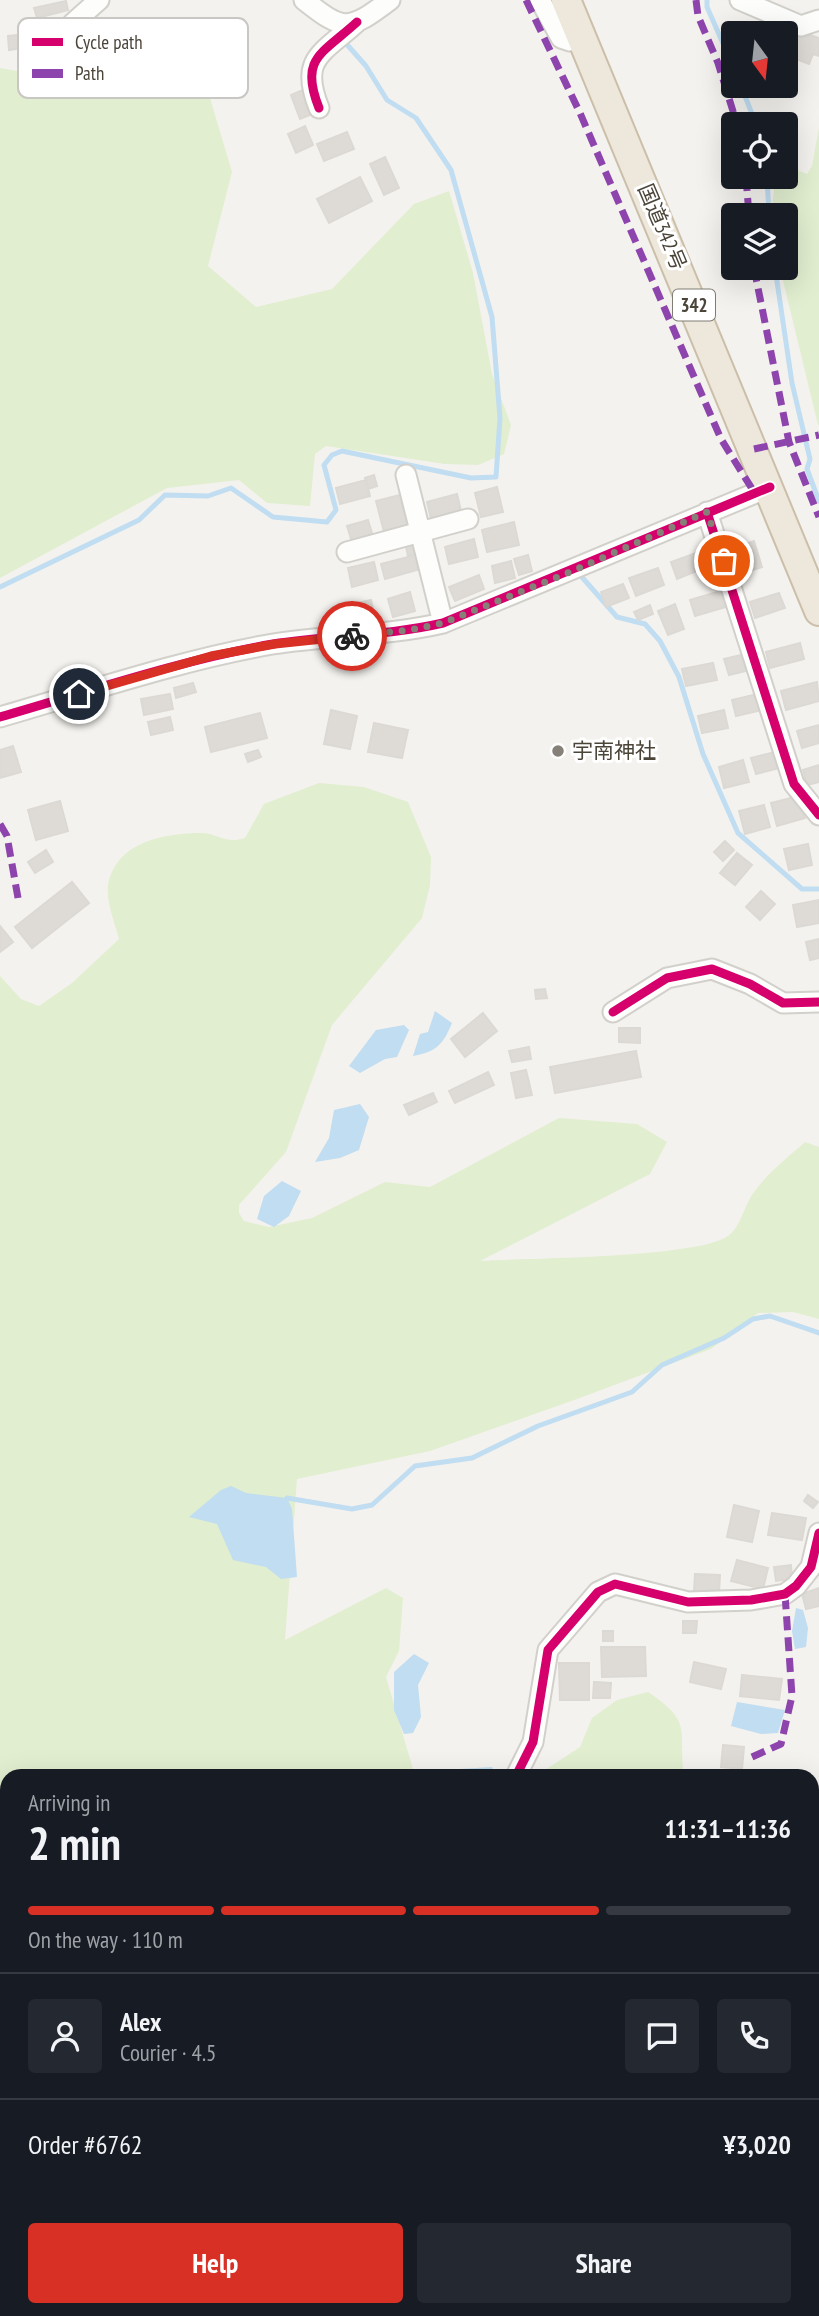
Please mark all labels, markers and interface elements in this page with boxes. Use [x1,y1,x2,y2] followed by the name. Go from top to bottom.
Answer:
[18,18,248,98] legend
[721,21,798,98] north arrow
[721,21,798,280] map controls
[75,30,143,54] text: Cycle path
[75,61,104,85] text: Path
[721,112,798,189] button: locate
[632,179,693,274] street label: 国道342号
[721,203,798,280] button: layers
[673,290,715,320] road number: 342
[694,531,754,591] pin
[705,542,743,580] icon: bag
[317,601,387,671] courier
[333,617,371,655] icon: bike
[49,664,109,724] pin
[60,675,98,713] icon: home
[572,737,656,764] place label: 宇南神社
[550,743,566,759] marker: 宇南神社
[28,1788,110,1817] text: Arriving in
[664,1812,791,1845] text: 11:31–11:36
[28,1813,121,1873] text: 2 min
[28,1925,183,1954] text: On the way · 110 m
[28,1999,102,2073] button: person
[625,1999,699,2073] button: chat
[717,1999,791,2073] button: phone
[120,2005,161,2038] text: Alex
[120,2038,216,2067] text: Courier · 4.5
[28,2128,143,2161] text: Order #6762
[723,2128,791,2161] text: ¥3,020
[28,2223,403,2303] button: Help
[417,2223,791,2303] button: Share

